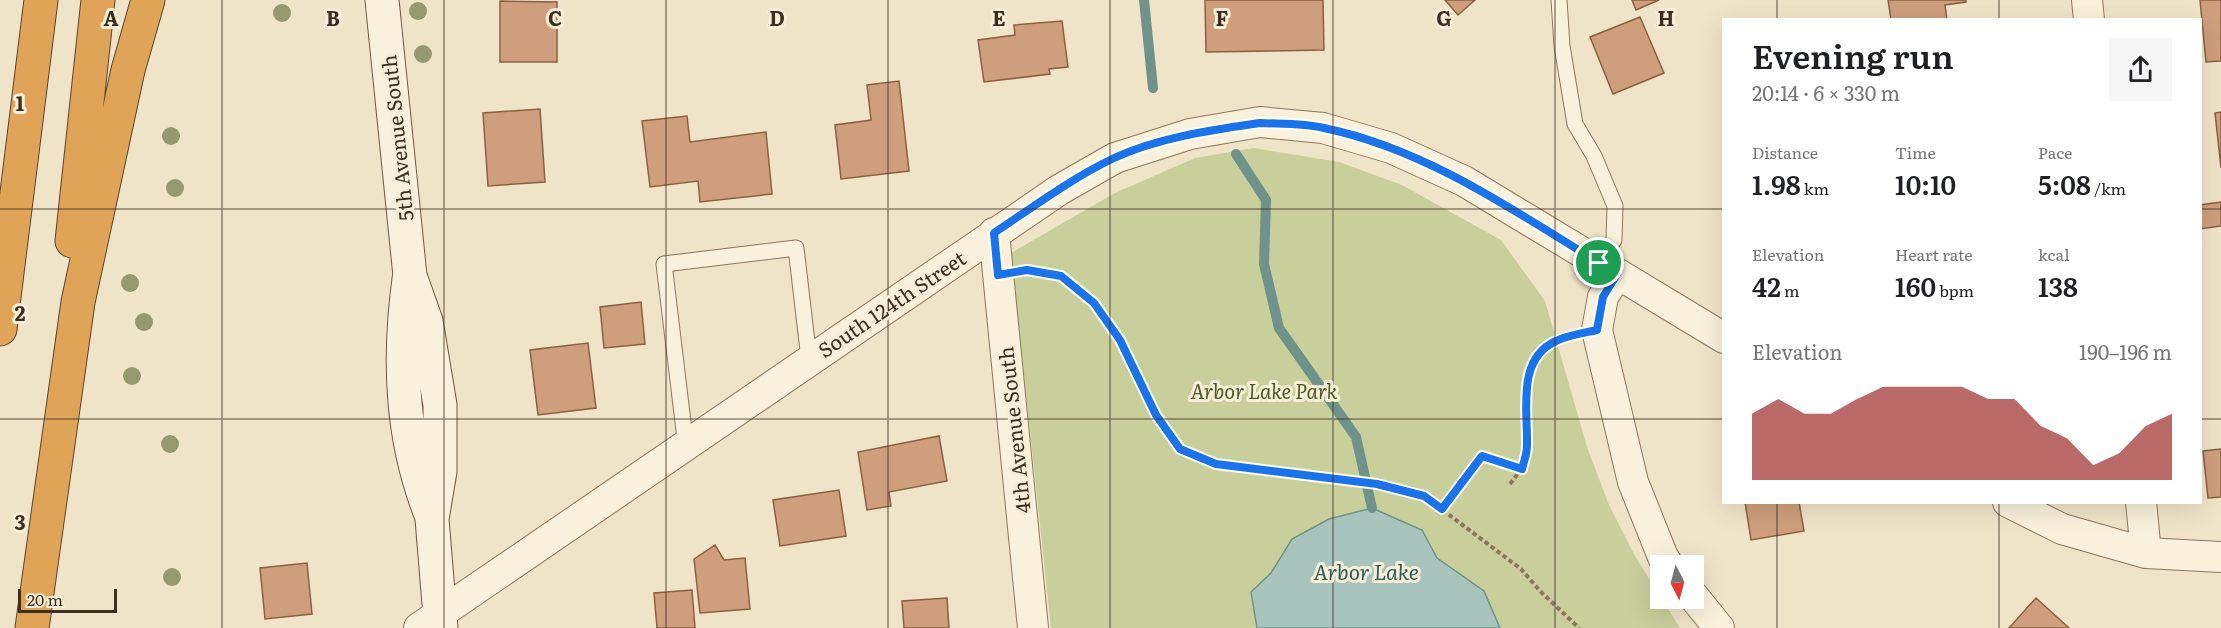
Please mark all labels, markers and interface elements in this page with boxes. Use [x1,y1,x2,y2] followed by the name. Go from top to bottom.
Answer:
[103,2,119,32] text: A
[326,2,340,32] text: B
[548,2,562,32] text: C
[769,2,785,32] text: D
[992,2,1006,32] text: E
[1216,2,1229,32] text: F
[1436,2,1452,32] text: G
[1658,2,1674,32] text: H
[1752,30,1954,79] text: Evening run
[2109,38,2172,101] button: share
[372,54,420,222] street label: 5th Avenue South
[1752,77,1900,107] text: 20:14 · 6 × 330 m
[16,87,24,117] text: 1
[1752,140,1818,164] text: Distance
[1895,140,1936,164] text: Time
[2038,140,2072,164] text: Pace
[1752,164,1801,203] text: 1.98
[1895,164,1956,203] text: 10:10
[2038,164,2091,203] text: 5:08
[1801,176,1829,200] text: km
[2091,176,2126,200] text: /km
[1573,237,1624,288] pin
[811,242,971,364] street label: South 124th Street
[1752,242,1824,266] text: Elevation
[1895,242,1973,266] text: Heart rate
[2038,242,2070,266] text: kcal
[1582,246,1615,279] icon: arrive
[1752,266,1781,305] text: 42
[1895,266,1936,305] text: 160
[2038,266,2078,305] text: 138
[1781,278,1800,302] text: m
[1936,278,1974,302] text: bpm
[15,297,26,327] text: 2
[1752,336,1842,366] text: Elevation
[2079,336,2172,366] text: 190–196 m
[989,345,1037,515] street label: 4th Avenue South
[1191,375,1337,405] park label: Arbor Lake Park
[14,506,26,536] text: 3
[1313,555,1419,586] water label: Arbor Lake
[1650,555,1704,609] north arrow
[1650,555,1704,609] map controls
[18,586,117,614] scale bar
[27,587,63,611] text: 20 m

